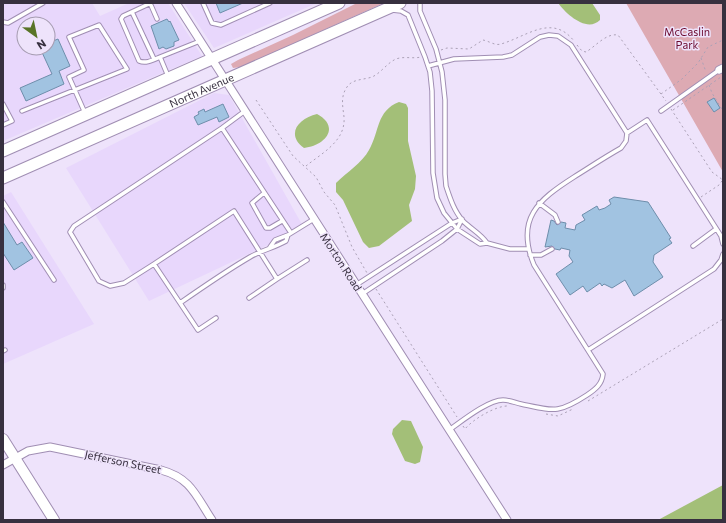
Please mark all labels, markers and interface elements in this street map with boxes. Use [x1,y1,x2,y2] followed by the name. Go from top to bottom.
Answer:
[16,16,56,56] north arrow
[664,25,710,51] park label: McCaslin Park
[35,37,49,53] text: N
[167,70,236,110] street label: North Avenue
[318,230,365,293] street label: Morton Road
[83,447,163,477] street label: Jefferson Street

